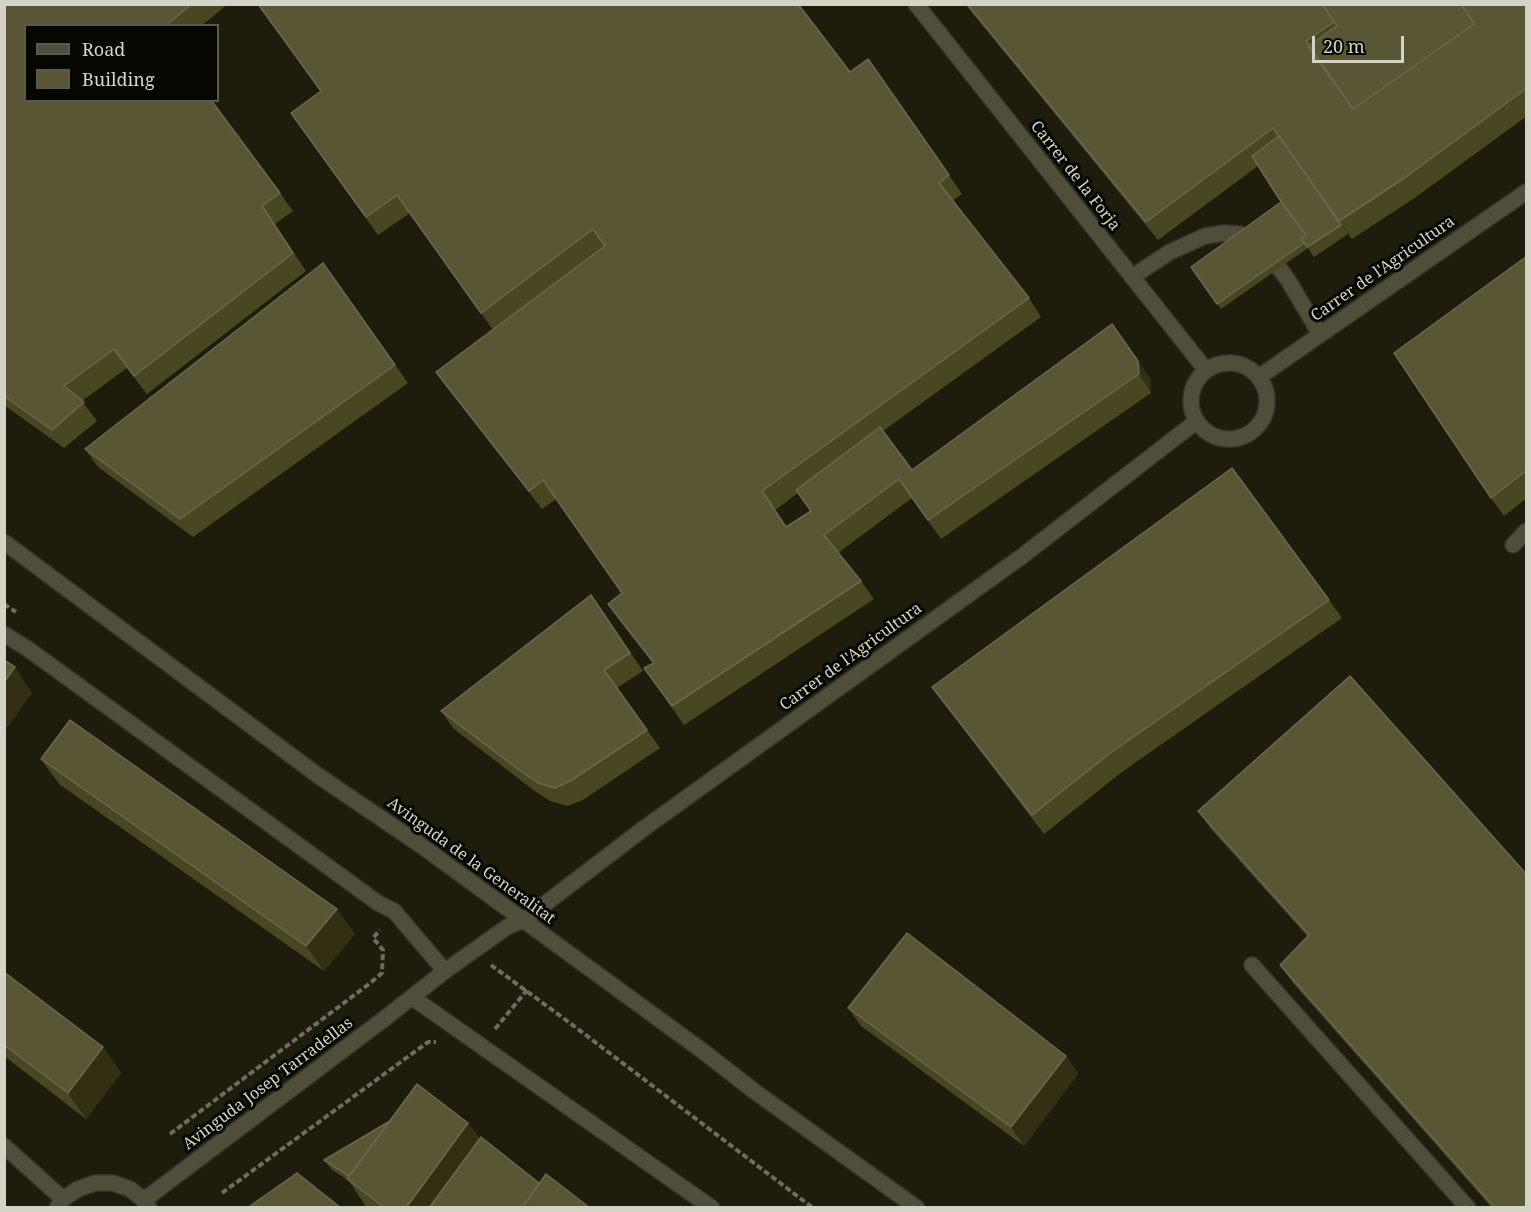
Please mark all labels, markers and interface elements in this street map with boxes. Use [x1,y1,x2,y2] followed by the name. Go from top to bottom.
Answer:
[24,24,219,102] legend
[1315,24,1406,62] scale bar
[1323,34,1365,58] text: 20 m
[82,37,125,61] text: Road
[82,67,155,91] text: Building
[1026,117,1124,235] street label: Carrer de la Forja
[1307,212,1459,326] street label: Carrer de l'Agricultura
[776,599,926,715] street label: Carrer de l'Agricultura
[383,794,559,928] street label: Avinguda de la Generalitat
[179,1014,357,1154] street label: Avinguda Josep Tarradellas

